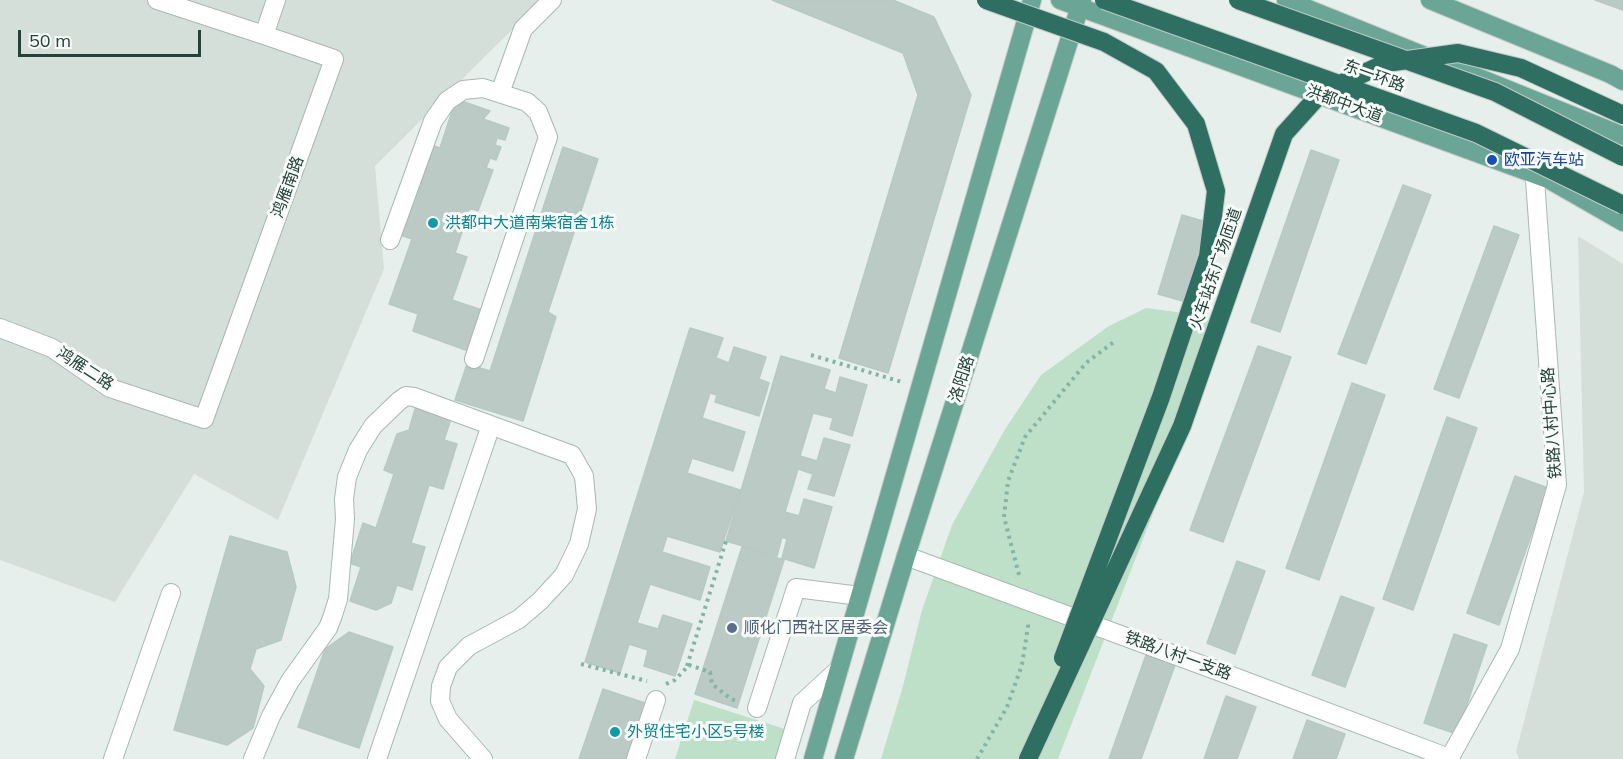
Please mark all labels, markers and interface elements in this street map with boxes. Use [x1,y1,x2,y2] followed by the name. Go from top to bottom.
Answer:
[21,18,204,56] scale bar
[29,29,71,52] text: 50 m
[1341,56,1407,96] street label: 东一环路
[1303,81,1385,127] street label: 洪都中大道
[1504,150,1584,170] place label: 欧亚汽车站
[1485,153,1499,167] marker: 欧亚汽车站
[268,154,308,220] street label: 鸿雁南路
[1186,205,1246,333] street label: 火车站东广场匝道
[445,213,615,233] place label: 洪都中大道南柴宿舍1栋
[426,216,440,230] marker: 洪都中大道南柴宿舍1栋
[53,344,117,394] street label: 鸿雁二路
[945,353,979,405] street label: 洛阳路
[1539,366,1565,480] street label: 铁路八村中心路
[744,618,888,638] place label: 顺化门西社区居委会
[725,621,739,635] marker: 顺化门西社区居委会
[1122,628,1234,684] street label: 铁路八村一支路
[627,722,765,742] place label: 外贸住宅小区5号楼
[608,725,622,739] marker: 外贸住宅小区5号楼

